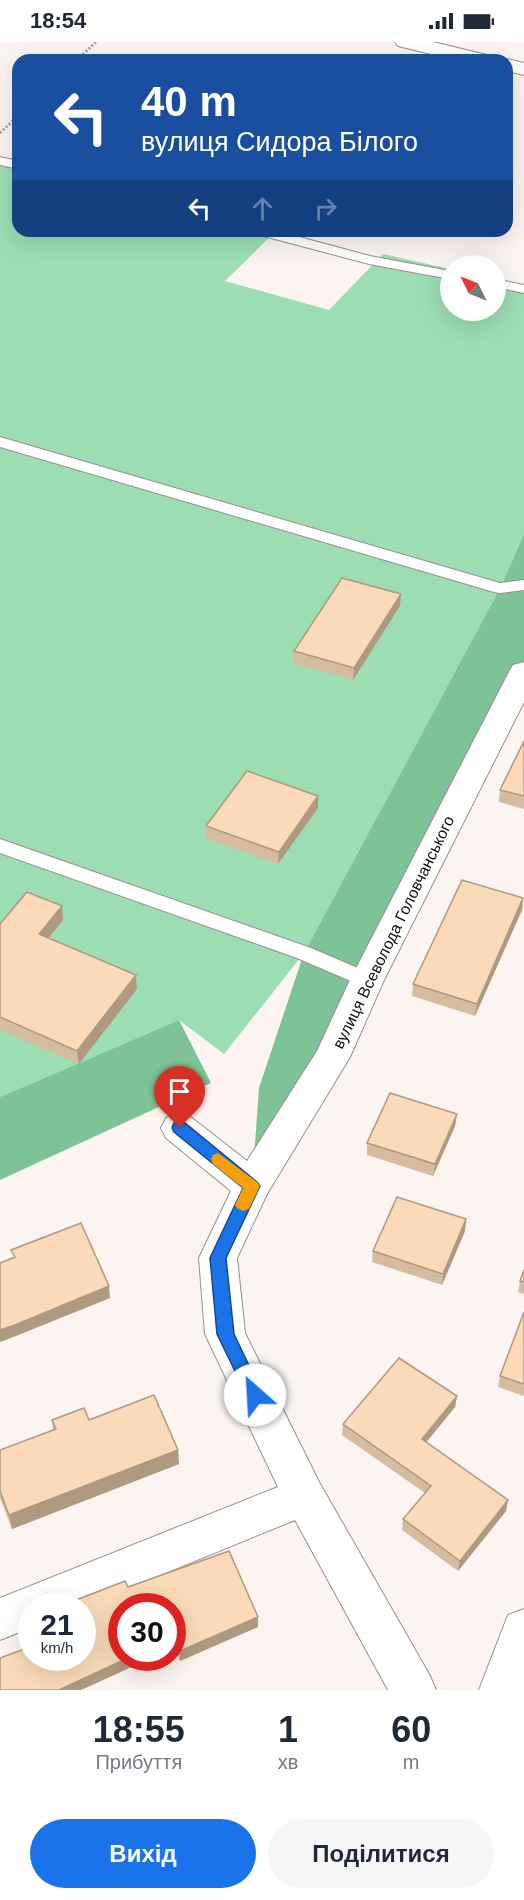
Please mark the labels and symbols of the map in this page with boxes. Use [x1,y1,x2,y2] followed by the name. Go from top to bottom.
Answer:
[440,255,506,321] north arrow
[330,813,457,1051] street label: вулиця Всеволода Головчанського
[154,1066,205,1128] pin
[223,1363,287,1427] position arrow
[108,1593,186,1671] speed limit sign: 30

